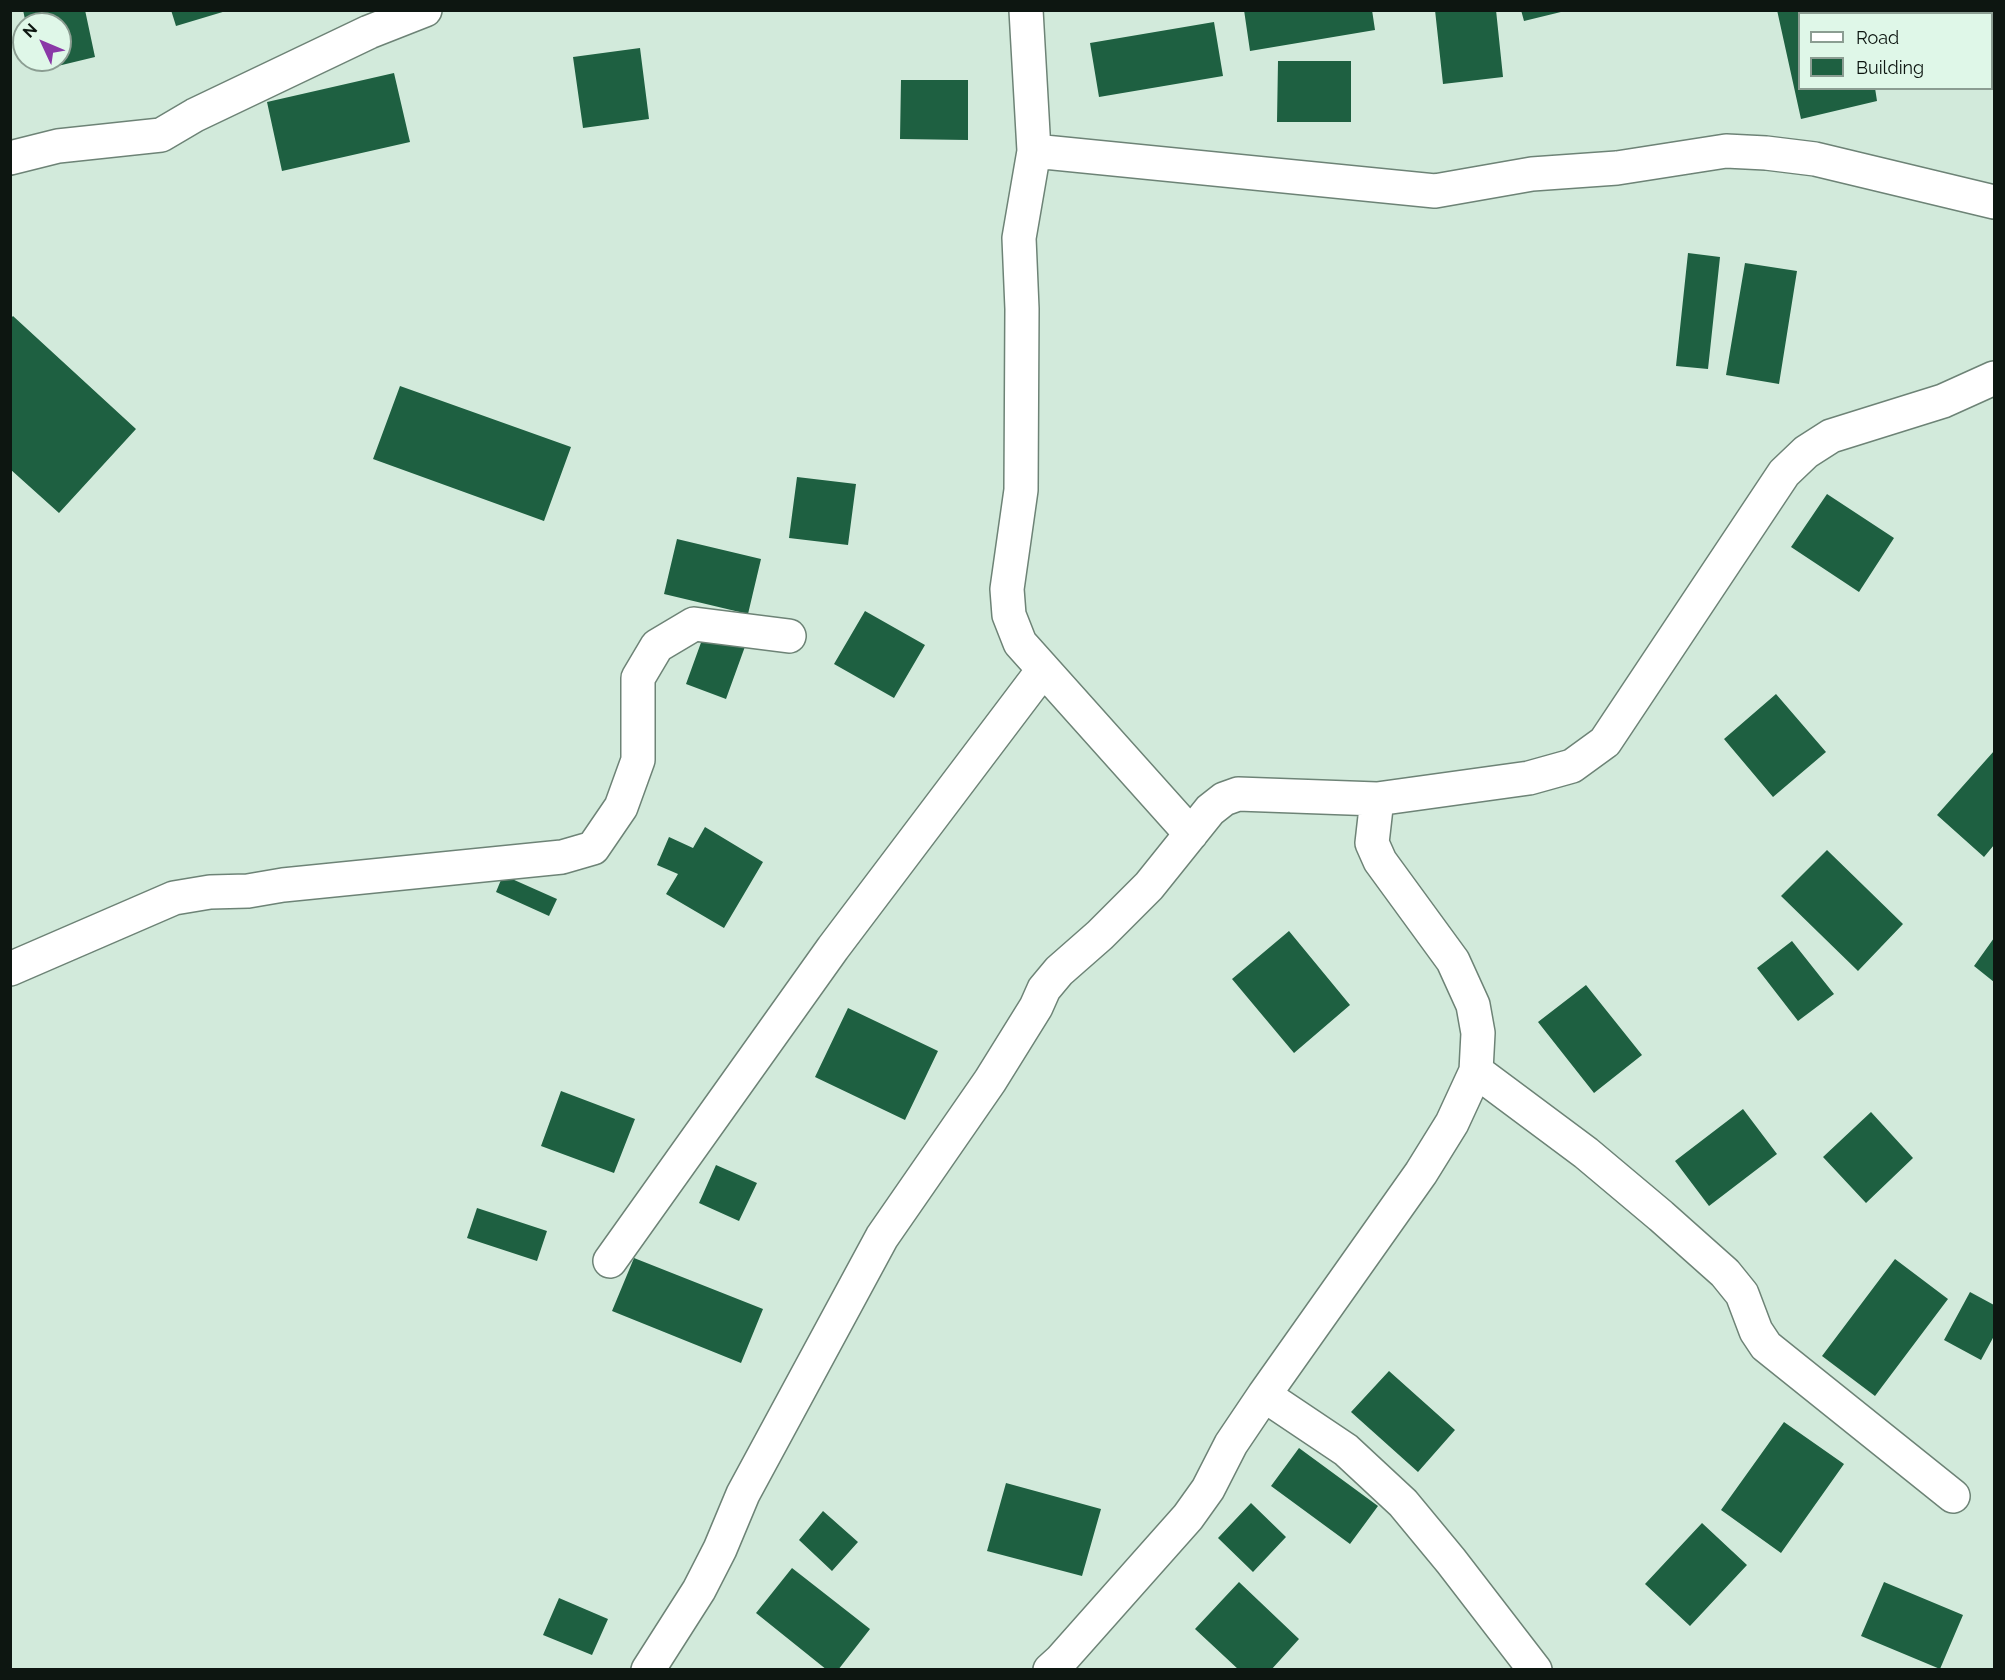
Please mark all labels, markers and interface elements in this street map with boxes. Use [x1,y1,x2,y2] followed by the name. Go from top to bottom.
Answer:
[12,12,72,72] north arrow
[1798,12,1993,90] legend
[19,20,41,42] text: N
[1856,27,1899,48] text: Road
[1856,57,1924,78] text: Building

